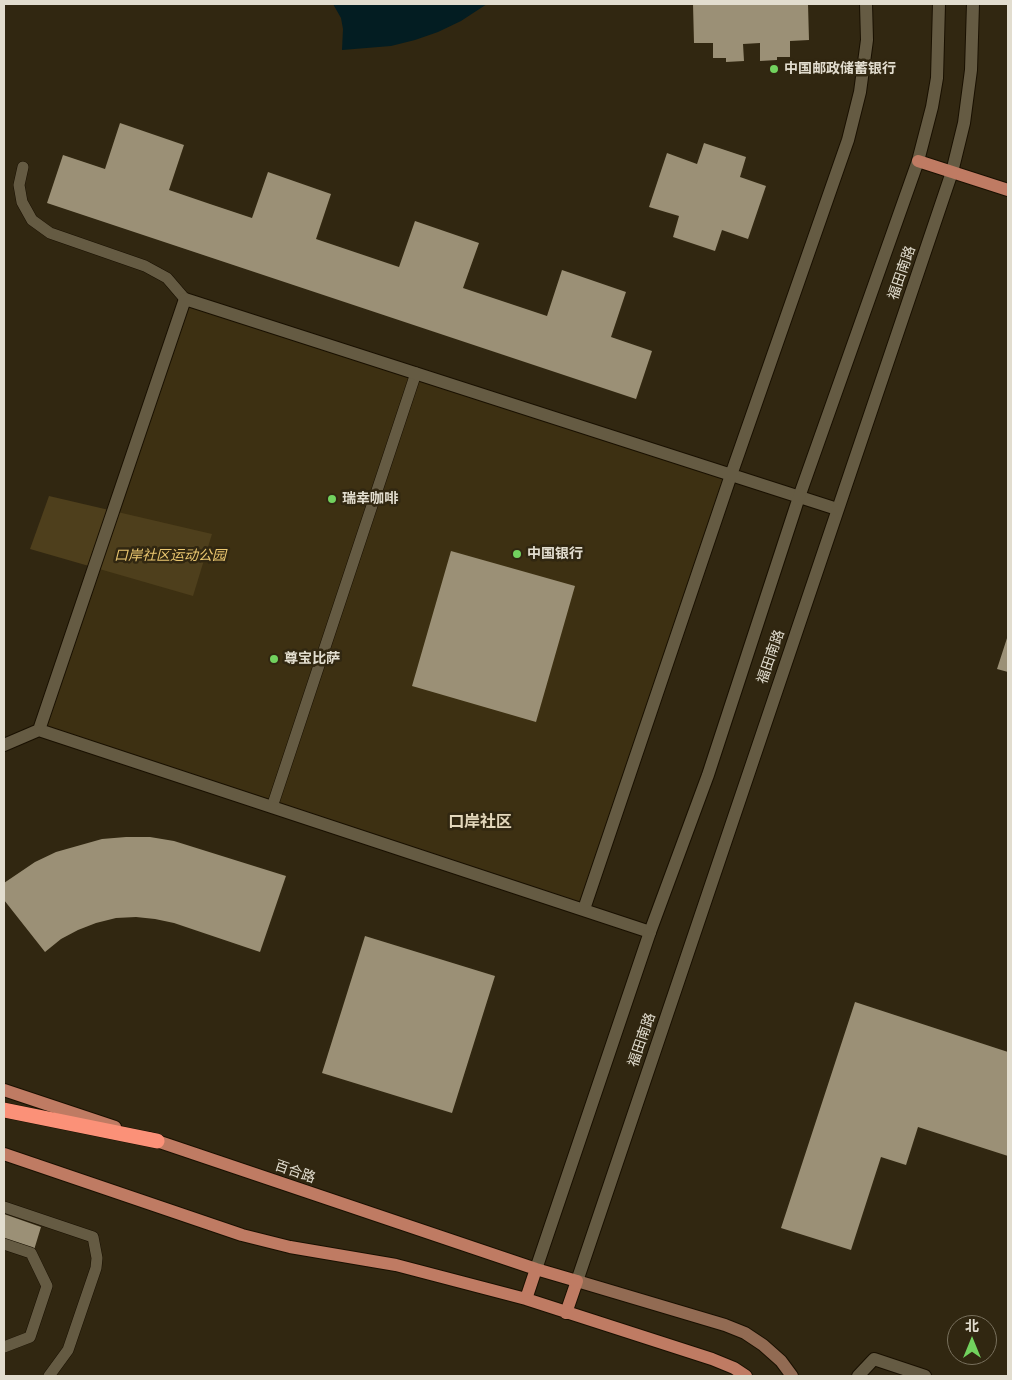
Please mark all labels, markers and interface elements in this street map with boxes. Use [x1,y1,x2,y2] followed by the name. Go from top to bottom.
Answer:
[784,61,896,77] place label: 中国邮政储蓄银行
[768,63,780,75] marker: 中国邮政储蓄银行
[885,244,919,302] street label: 福田南路
[342,491,398,507] place label: 瑞幸咖啡
[326,493,338,505] marker: 瑞幸咖啡
[527,546,583,562] place label: 中国银行
[114,548,226,564] park label: 口岸社区运动公园
[511,548,523,560] marker: 中国银行
[754,628,788,686] street label: 福田南路
[284,651,340,667] place label: 尊宝比萨
[268,653,280,665] marker: 尊宝比萨
[448,812,512,832] district label: 口岸社区
[625,1011,659,1069] street label: 福田南路
[272,1157,318,1187] street label: 百合路
[947,1315,997,1365] north arrow
[965,1318,979,1334] text: 北

